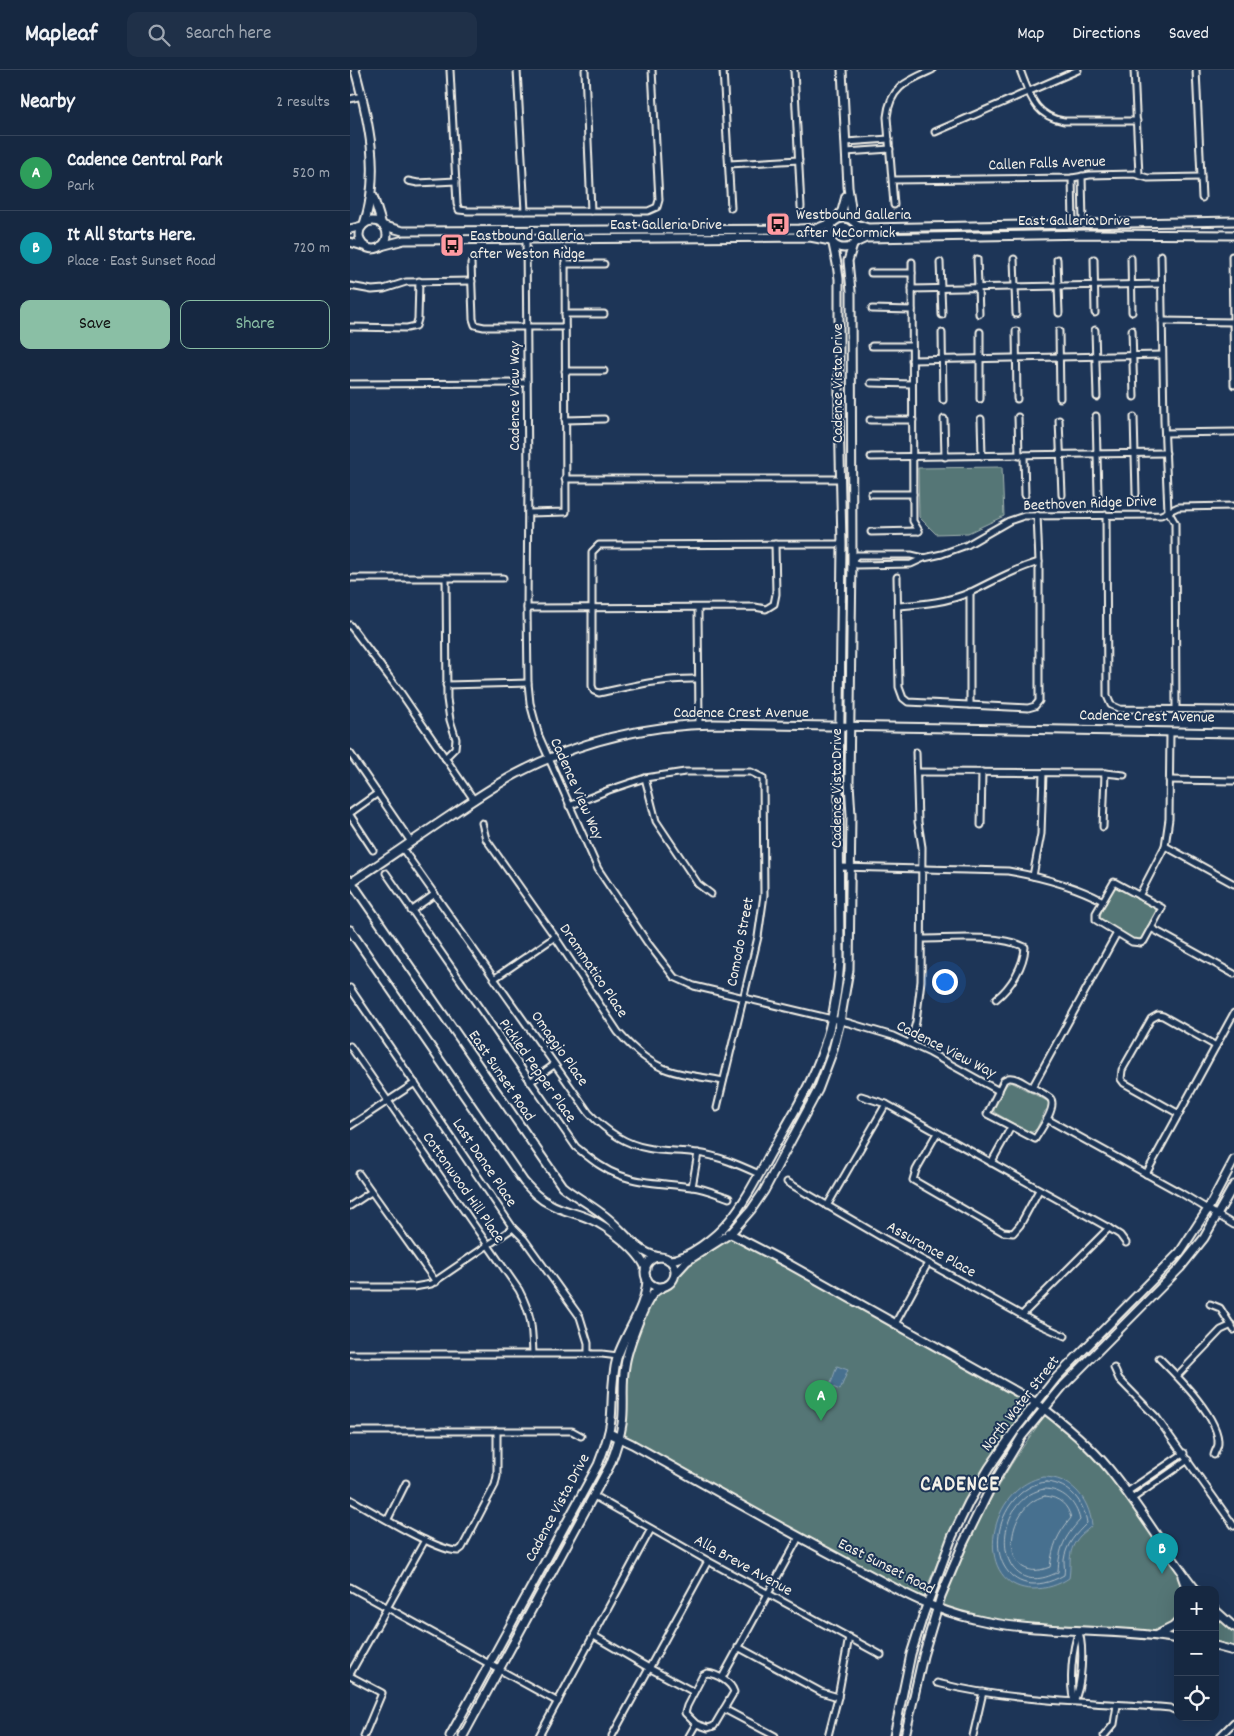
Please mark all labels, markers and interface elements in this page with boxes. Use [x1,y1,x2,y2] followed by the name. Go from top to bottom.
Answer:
[127,12,477,57] search box
[25,18,97,52] text: Mapleaf
[145,21,173,49] icon: search
[185,21,271,48] text: Search here
[1017,22,1044,47] text: Map
[1072,22,1141,47] text: Directions
[1169,22,1209,47] text: Saved
[20,88,75,118] text: Nearby
[276,91,330,114] text: 2 results
[67,148,222,175] text: Cadence Central Park
[988,150,1106,178] street label: Callen Falls Avenue
[32,162,40,185] text: A
[292,162,330,185] text: 520 m
[67,175,94,198] text: Park
[796,204,911,245] place label: Westbound Galleria after McCormick
[1018,210,1130,233] street label: East Galleria Drive
[765,211,791,237] bus stop icon: Westbound Galleria after McCormick
[610,214,722,237] street label: East Galleria Drive
[67,223,195,250] text: It All Starts Here.
[470,225,585,266] place label: Eastbound Galleria after Weston Ridge
[439,232,465,258] bus stop icon: Eastbound Galleria after Weston Ridge
[32,237,40,260] text: B
[294,237,330,260] text: 720 m
[67,250,216,273] text: Place · East Sunset Road
[20,300,170,349] button: Save
[180,300,330,349] button: Share
[827,323,850,443] street label: Cadence Vista Drive
[504,341,527,451] street label: Cadence View Way
[1023,490,1157,518] street label: Beethoven Ridge Drive
[673,702,809,725] street label: Cadence Crest Avenue
[1079,704,1215,730] street label: Cadence Crest Avenue
[826,728,849,848] street label: Cadence Vista Drive
[543,734,609,844] street label: Cadence View Way
[721,895,761,989] street label: Comodo Street
[553,919,633,1023] street label: Drammatico Place
[932,969,958,995] your location
[524,1007,594,1091] street label: Omaggio Place
[492,1014,582,1128] street label: Pickled Pepper Place
[892,1015,1000,1085] street label: Cadence View Way
[462,1026,540,1126] street label: East Sunset Road
[446,1114,522,1212] street label: Last Dance Place
[416,1128,510,1248] street label: Cottonwood Hill Place
[882,1216,980,1284] street label: Assurance Place
[976,1351,1066,1457] street label: North Water Street
[805,1380,837,1421] pin: A
[520,1450,596,1566] street label: Cadence Vista Drive
[920,1471,1000,1501] district label: CADENCE
[690,1529,796,1603] street label: Alla Breve Avenue
[834,1533,938,1601] street label: East Sunset Road
[1146,1533,1178,1574] pin: B
[1174,1586,1219,1721] map controls
[1174,1586,1219,1631] button: +
[1174,1631,1219,1676] button: −
[1174,1676,1219,1721] button: locate

